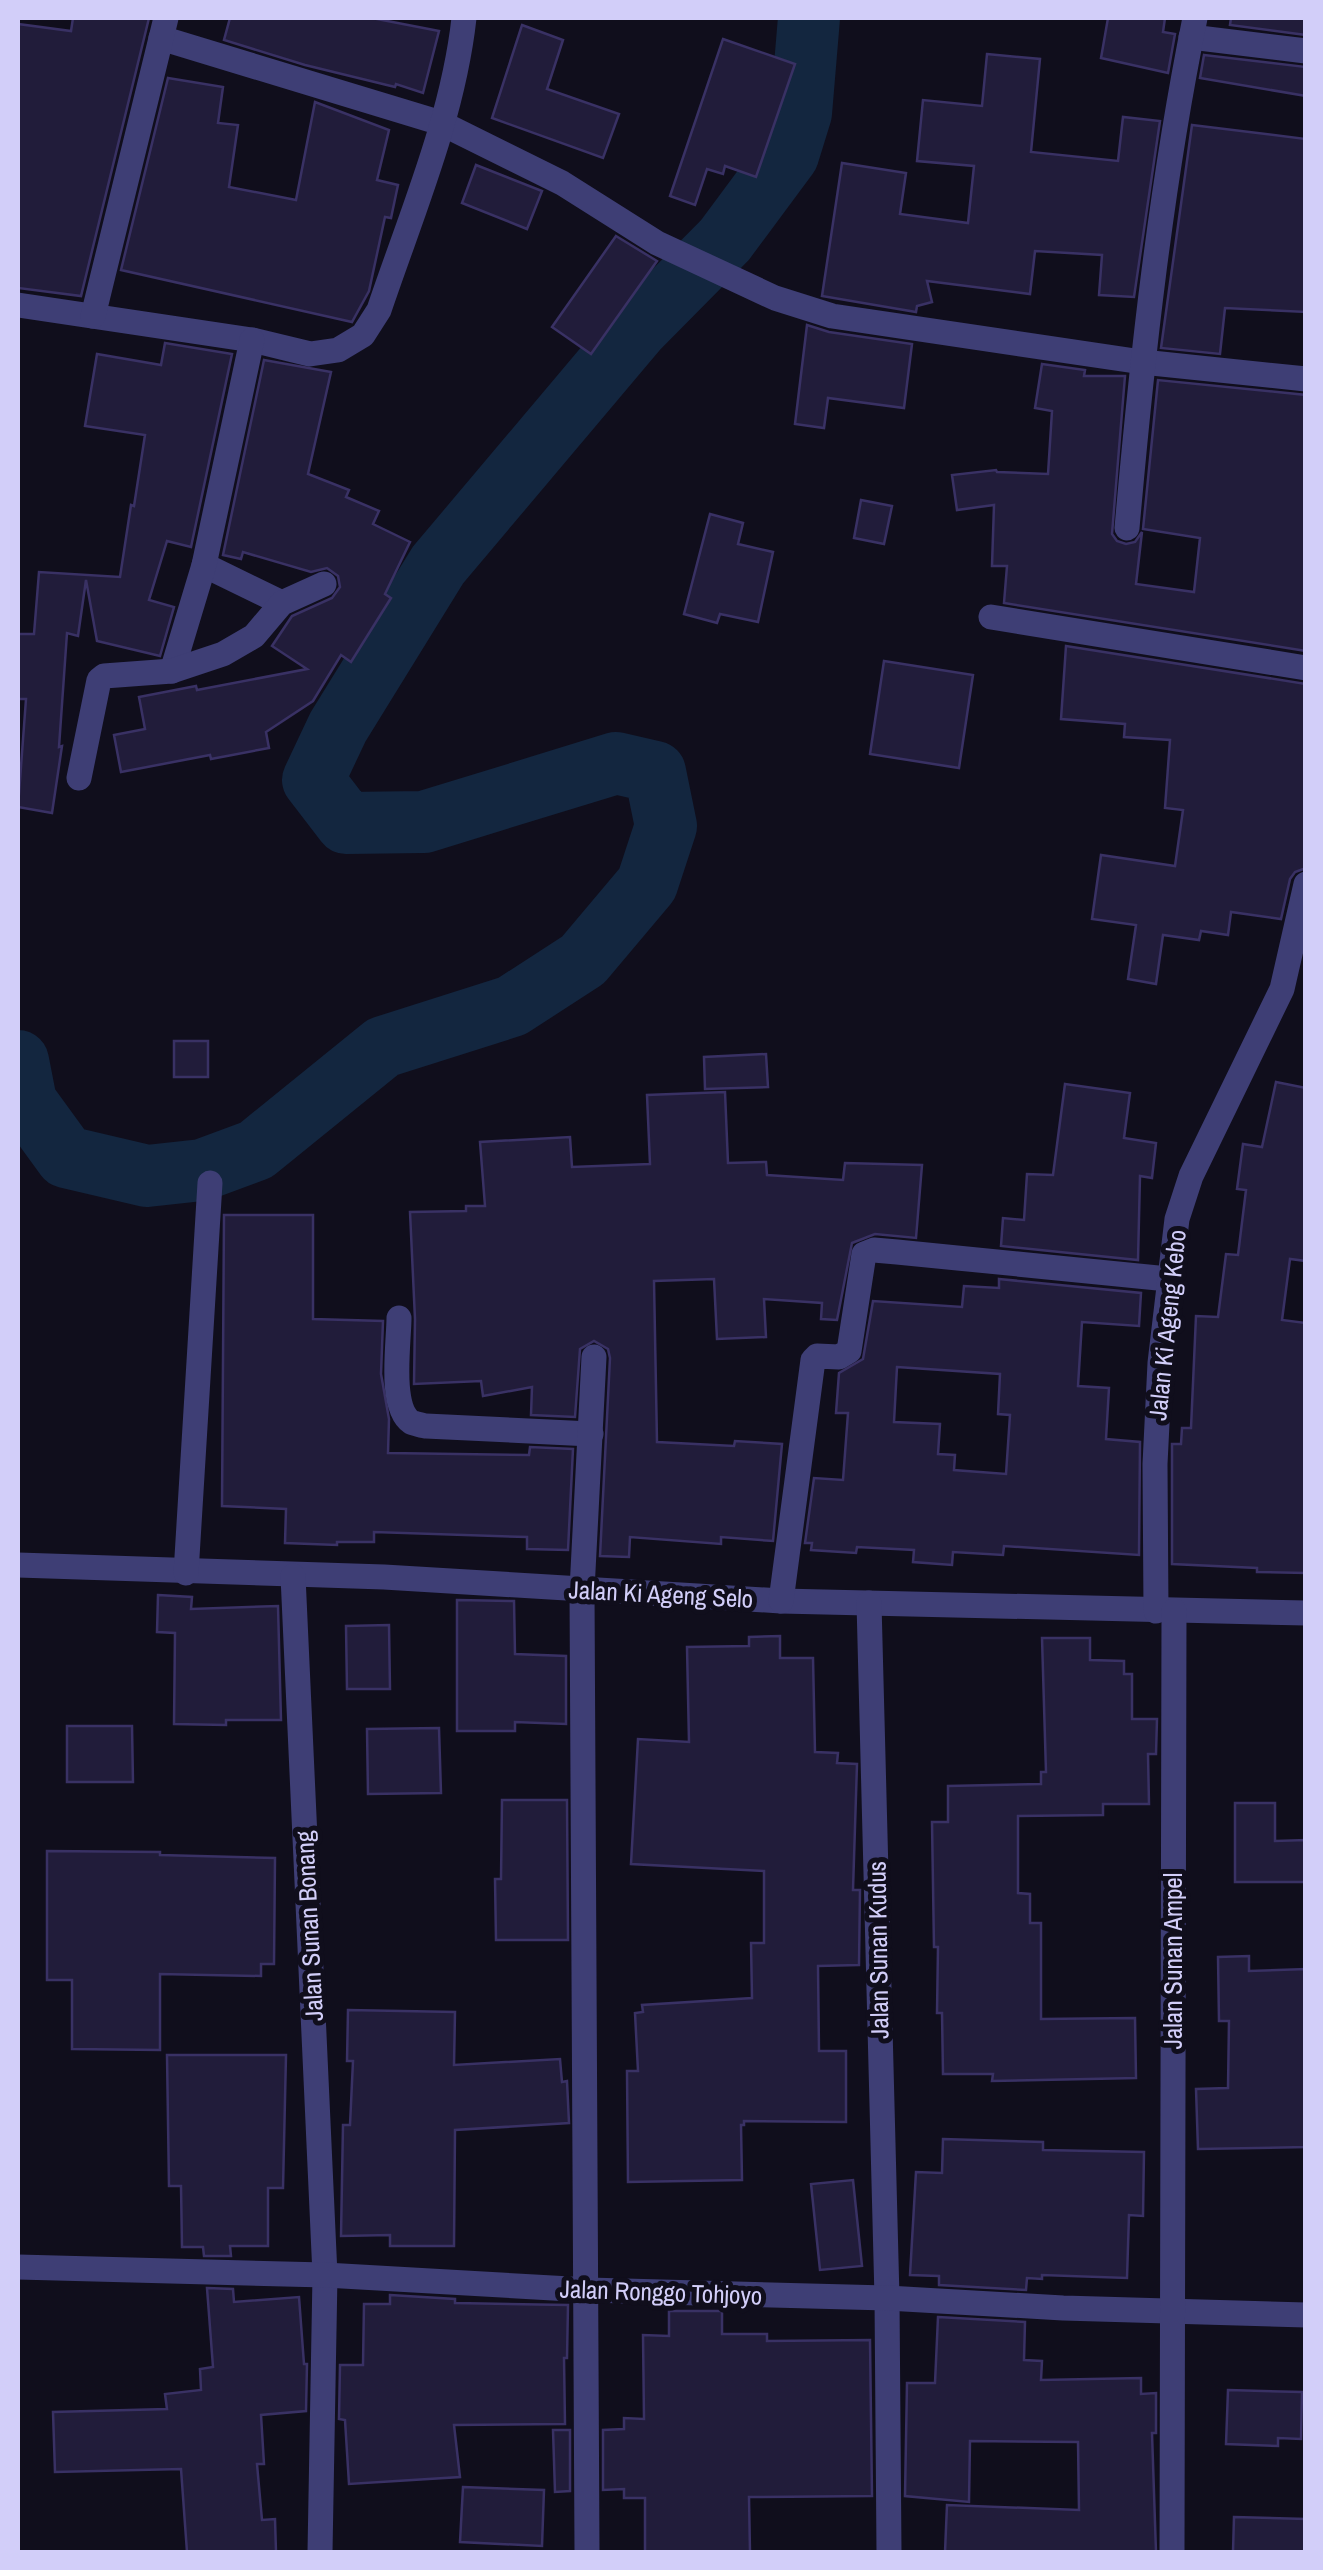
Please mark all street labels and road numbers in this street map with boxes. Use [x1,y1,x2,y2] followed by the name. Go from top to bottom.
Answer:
[1140,1228,1194,1422] street label: Jalan Ki Ageng Kebo
[568,1572,754,1616] street label: Jalan Ki Ageng Selo
[287,1829,331,2022] street label: Jalan Sunan Bonang
[859,1861,897,2039] street label: Jalan Sunan Kudus
[1156,1873,1190,2049] street label: Jalan Sunan Ampel
[559,2271,763,2313] street label: Jalan Ronggo Tohjoyo

